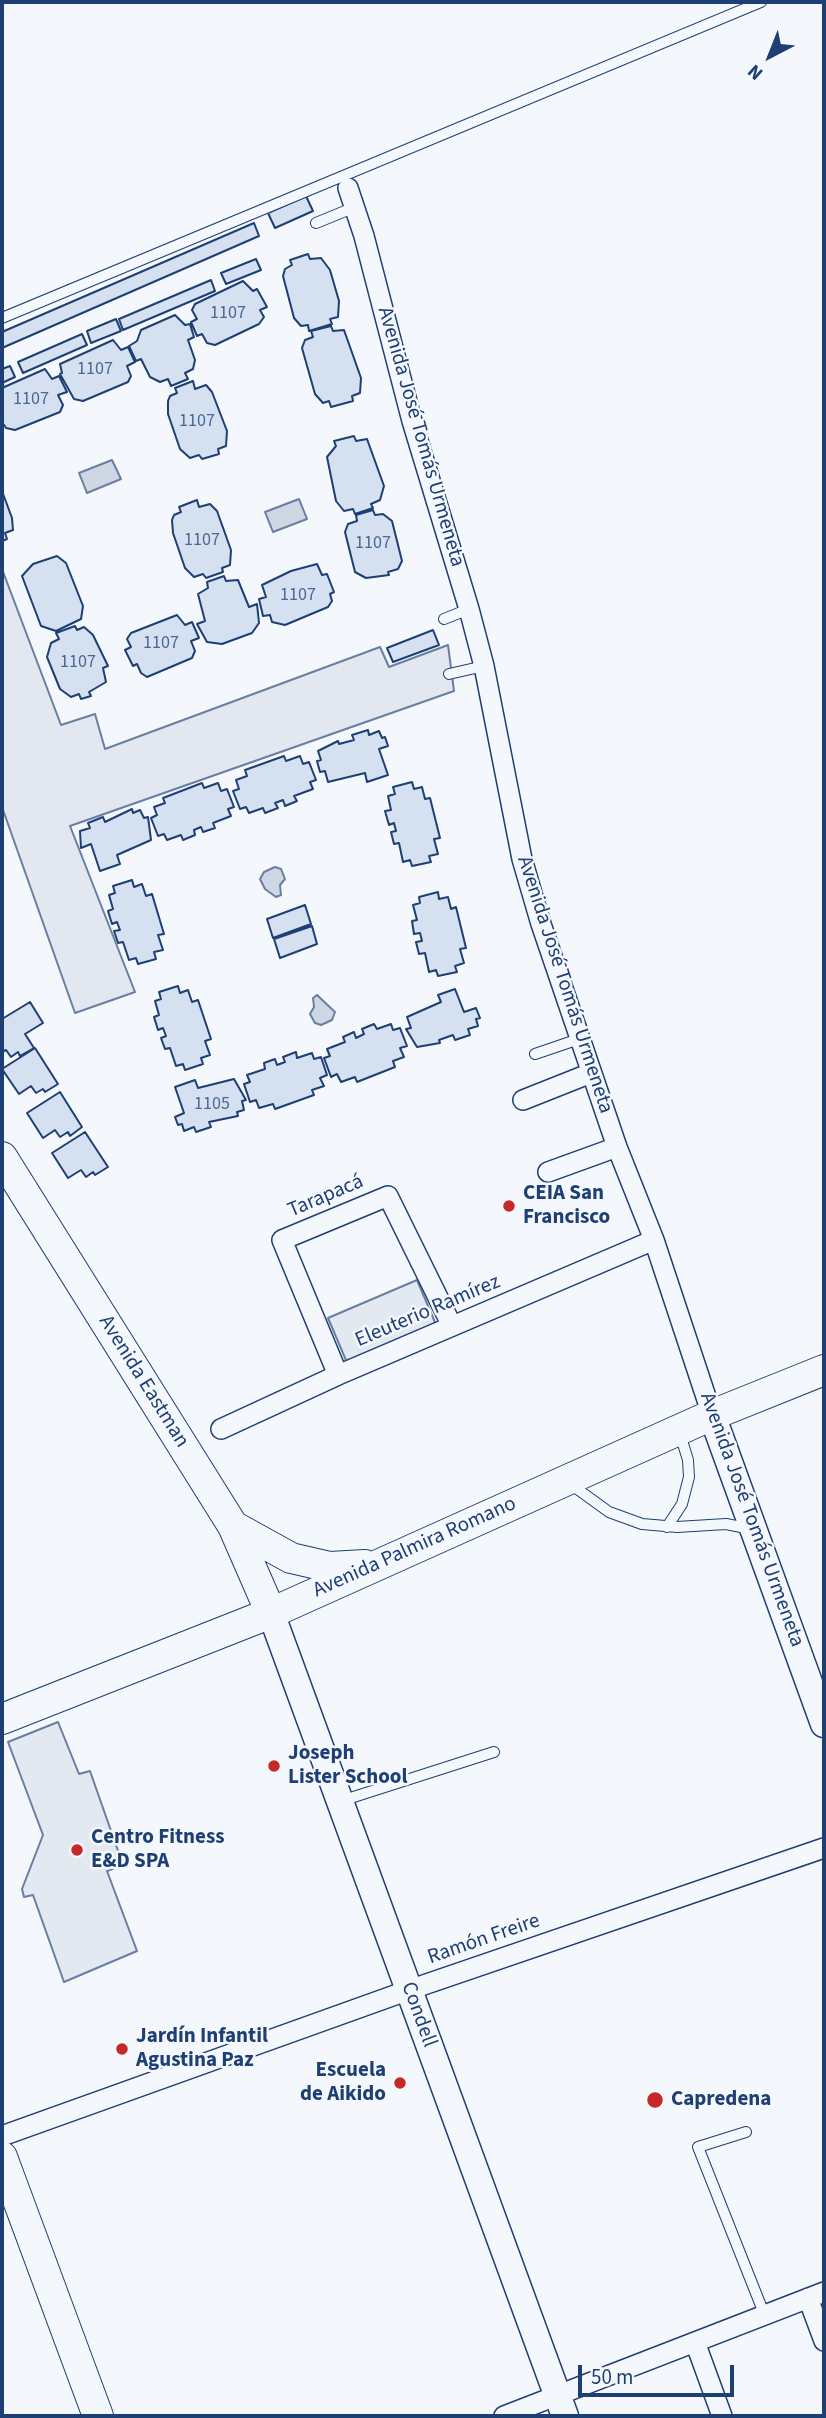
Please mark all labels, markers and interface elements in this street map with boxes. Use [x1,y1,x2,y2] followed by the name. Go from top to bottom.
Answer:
[735,21,805,91] north arrow
[742,58,769,86] text: N
[210,303,246,325] house number: 1107
[371,304,469,570] street label: Avenida José Tomás Urmeneta
[77,359,113,381] house number: 1107
[13,389,49,411] house number: 1107
[179,411,215,433] house number: 1107
[184,530,220,552] house number: 1107
[355,533,391,555] house number: 1107
[280,585,316,607] house number: 1107
[143,633,179,655] house number: 1107
[60,652,96,674] house number: 1107
[510,853,618,1117] street label: Avenida José Tomás Urmeneta
[194,1094,230,1116] house number: 1105
[284,1170,368,1224] street label: Tarapacá
[523,1181,610,1231] place label: CEIA San Francisco
[501,1198,517,1214] marker: CEIA San Francisco
[352,1270,504,1354] street label: Eleuterio Ramírez
[92,1311,194,1453] street label: Avenida Eastman
[693,1389,809,1651] street label: Avenida José Tomás Urmeneta
[310,1492,520,1604] street label: Avenida Palmira Romano
[288,1741,407,1791] place label: Joseph Lister School
[266,1758,282,1774] marker: Joseph Lister School
[91,1825,224,1875] place label: Centro Fitness E&D SPA
[69,1842,85,1858] marker: Centro Fitness E&D SPA
[425,1909,543,1971] street label: Ramón Freire
[395,1979,441,2051] street label: Condell
[136,2024,268,2074] place label: Jardín Infantil Agustina Paz
[114,2041,130,2057] marker: Jardín Infantil Agustina Paz
[300,2058,386,2108] place label: Escuela de Aikido
[392,2075,408,2091] marker: Escuela de Aikido
[671,2087,771,2113] place label: Capredena
[645,2090,665,2110] marker: Capredena
[581,2352,737,2396] scale bar
[591,2362,633,2392] text: 50 m

